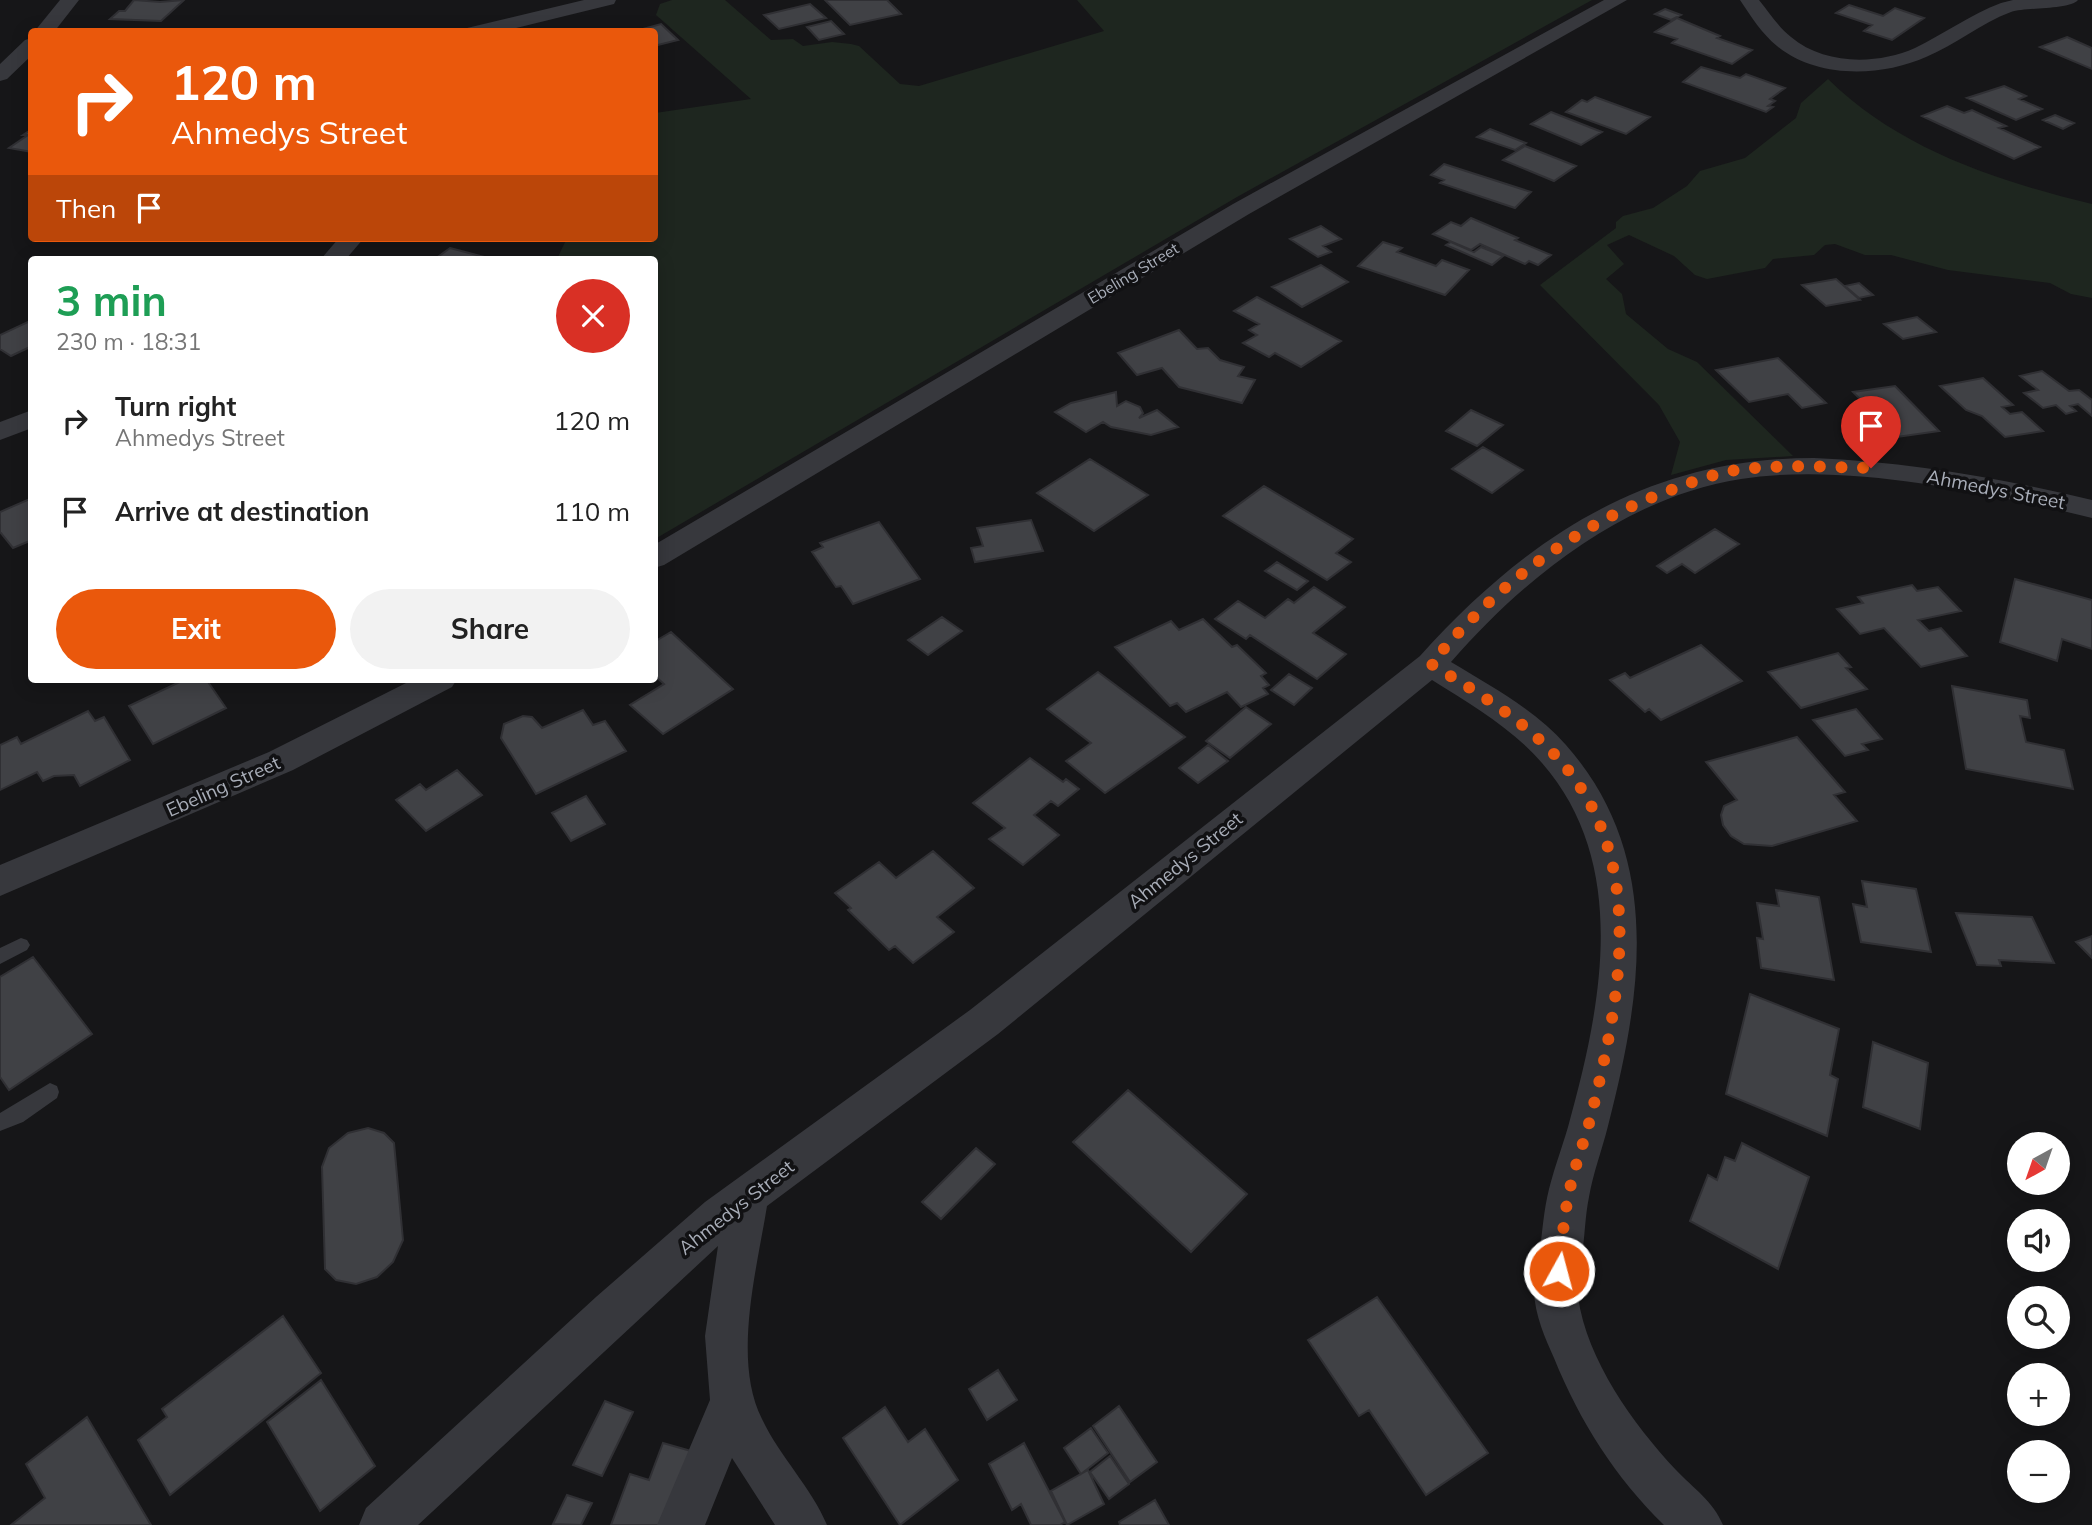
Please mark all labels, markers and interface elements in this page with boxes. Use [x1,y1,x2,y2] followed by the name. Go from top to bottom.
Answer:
[171,51,317,112] text: 120 m
[56,56,147,147] icon: right
[171,112,407,152] text: Ahmedys Street
[130,189,168,227] icon: arrive
[56,192,116,225] text: Then
[1084,238,1183,308] street label: Ebeling Street
[56,274,167,327] text: 3 min
[556,279,630,353] button: close
[56,327,201,356] text: 230 m · 18:31
[115,390,236,423] text: Turn right
[1841,396,1901,468] pin
[56,402,94,440] icon: right
[554,404,630,437] text: 120 m
[1852,407,1890,445] icon: arrive
[115,423,285,452] text: Ahmedys Street
[1925,464,2068,514] street label: Ahmedys Street
[56,493,94,531] icon: arrive
[115,495,370,528] text: Arrive at destination
[554,495,630,528] text: 110 m
[56,589,336,669] button: Exit
[350,589,630,669] button: Share
[162,750,284,822] street label: Ebeling Street
[1123,806,1247,913] street label: Ahmedys Street
[2007,1132,2070,1195] north arrow
[2007,1132,2070,1503] map controls
[673,1154,799,1260] street label: Ahmedys Street
[2007,1209,2070,1272] button: sound
[1522,1234,1596,1308] position arrow
[2007,1286,2070,1349] button: search
[2007,1363,2070,1426] button: +
[2007,1440,2070,1503] button: −

